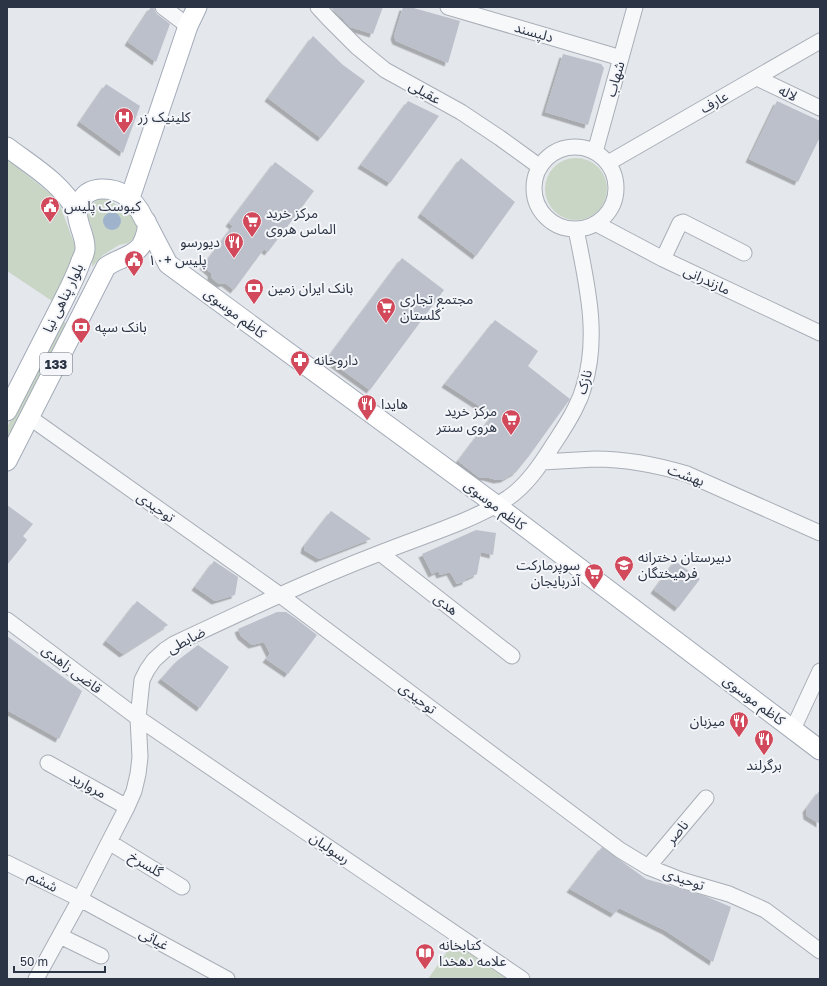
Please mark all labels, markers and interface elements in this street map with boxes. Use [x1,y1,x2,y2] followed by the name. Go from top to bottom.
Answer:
[512,18,556,47] street label: دلپسند
[601,59,629,99] street label: شهاب
[406,76,444,108] street label: عقیلی
[776,81,800,104] street label: لاله
[697,87,731,117] street label: عارف
[113,106,135,134] hospital icon: کلینیک زر
[137,108,191,126] place label: کلینیک زر
[39,195,61,223] public building icon: کیوسک پلیس
[64,197,141,216] place label: کیوسک پلیس
[266,204,336,238] place label: مرکز خرید الماس هروی
[241,210,263,238] supermarket icon: مرکز خرید الماس هروی
[223,231,245,259] restaurant icon: دیورسو
[180,233,220,251] place label: دیورسو
[123,249,145,277] public building icon: پلیس +۱۰
[148,251,207,270] place label: پلیس +۱۰
[39,260,89,336] street label: بلوار پناهی نیا
[681,261,733,299] street label: مازندرانی
[243,277,265,305] bank icon: بانک ایران زمین
[268,279,353,297] place label: بانک ایران زمین
[199,284,270,344] street label: کاظم موسوی
[400,290,473,324] place label: مجتمع تجاری گلستان
[375,296,397,324] supermarket icon: مجتمع تجاری گلستان
[70,316,92,344] bank icon: بانک سپه
[95,318,147,337] place label: بانک سپه
[289,349,311,377] pharmacy icon: داروخانه
[314,351,359,369] place label: داروخانه
[40,353,72,375] road number: 133
[572,367,596,396] street label: نازک
[356,393,378,421] restaurant icon: هایدا
[381,395,408,412] place label: هایدا
[435,402,497,436] place label: مرکز خرید هروی سنتر
[500,408,522,436] supermarket icon: مرکز خرید هروی سنتر
[665,460,707,490] street label: بهشت
[459,476,530,536] street label: کاظم موسوی
[133,487,179,527] street label: توحیدی
[638,548,732,582] place label: دبیرستان دخترانه فرهیختگان
[613,554,635,582] school or university icon: دبیرستان دخترانه فرهیختگان
[516,556,581,590] place label: سوپرمارکت آذربایجان
[583,562,605,590] supermarket icon: سوپرمارکت آذربایجان
[430,589,462,619] street label: هدی
[164,622,209,658] street label: ضابطی
[38,640,106,698] street label: قاضی زاهدی
[718,671,789,731] street label: کاظم موسوی
[396,678,440,718] street label: توحیدی
[728,710,750,738] restaurant icon: میزبان
[690,712,725,730] place label: میزبان
[753,728,775,756] restaurant icon: برگرلند
[746,756,782,774] place label: برگرلند
[67,768,109,802] street label: مروارید
[661,816,692,849] street label: ناصر
[306,828,354,868] street label: رسولیان
[125,847,166,883] street label: گلسرخ
[661,864,707,894] street label: توحیدی
[24,866,61,898] street label: ششم
[136,924,172,954] street label: غیاثی
[439,936,507,969] place label: کتابخانه علامه دهخدا
[414,942,436,970] library icon: کتابخانه علامه دهخدا
[14,948,105,974] scale bar
[20,954,48,969] text: 50 m

